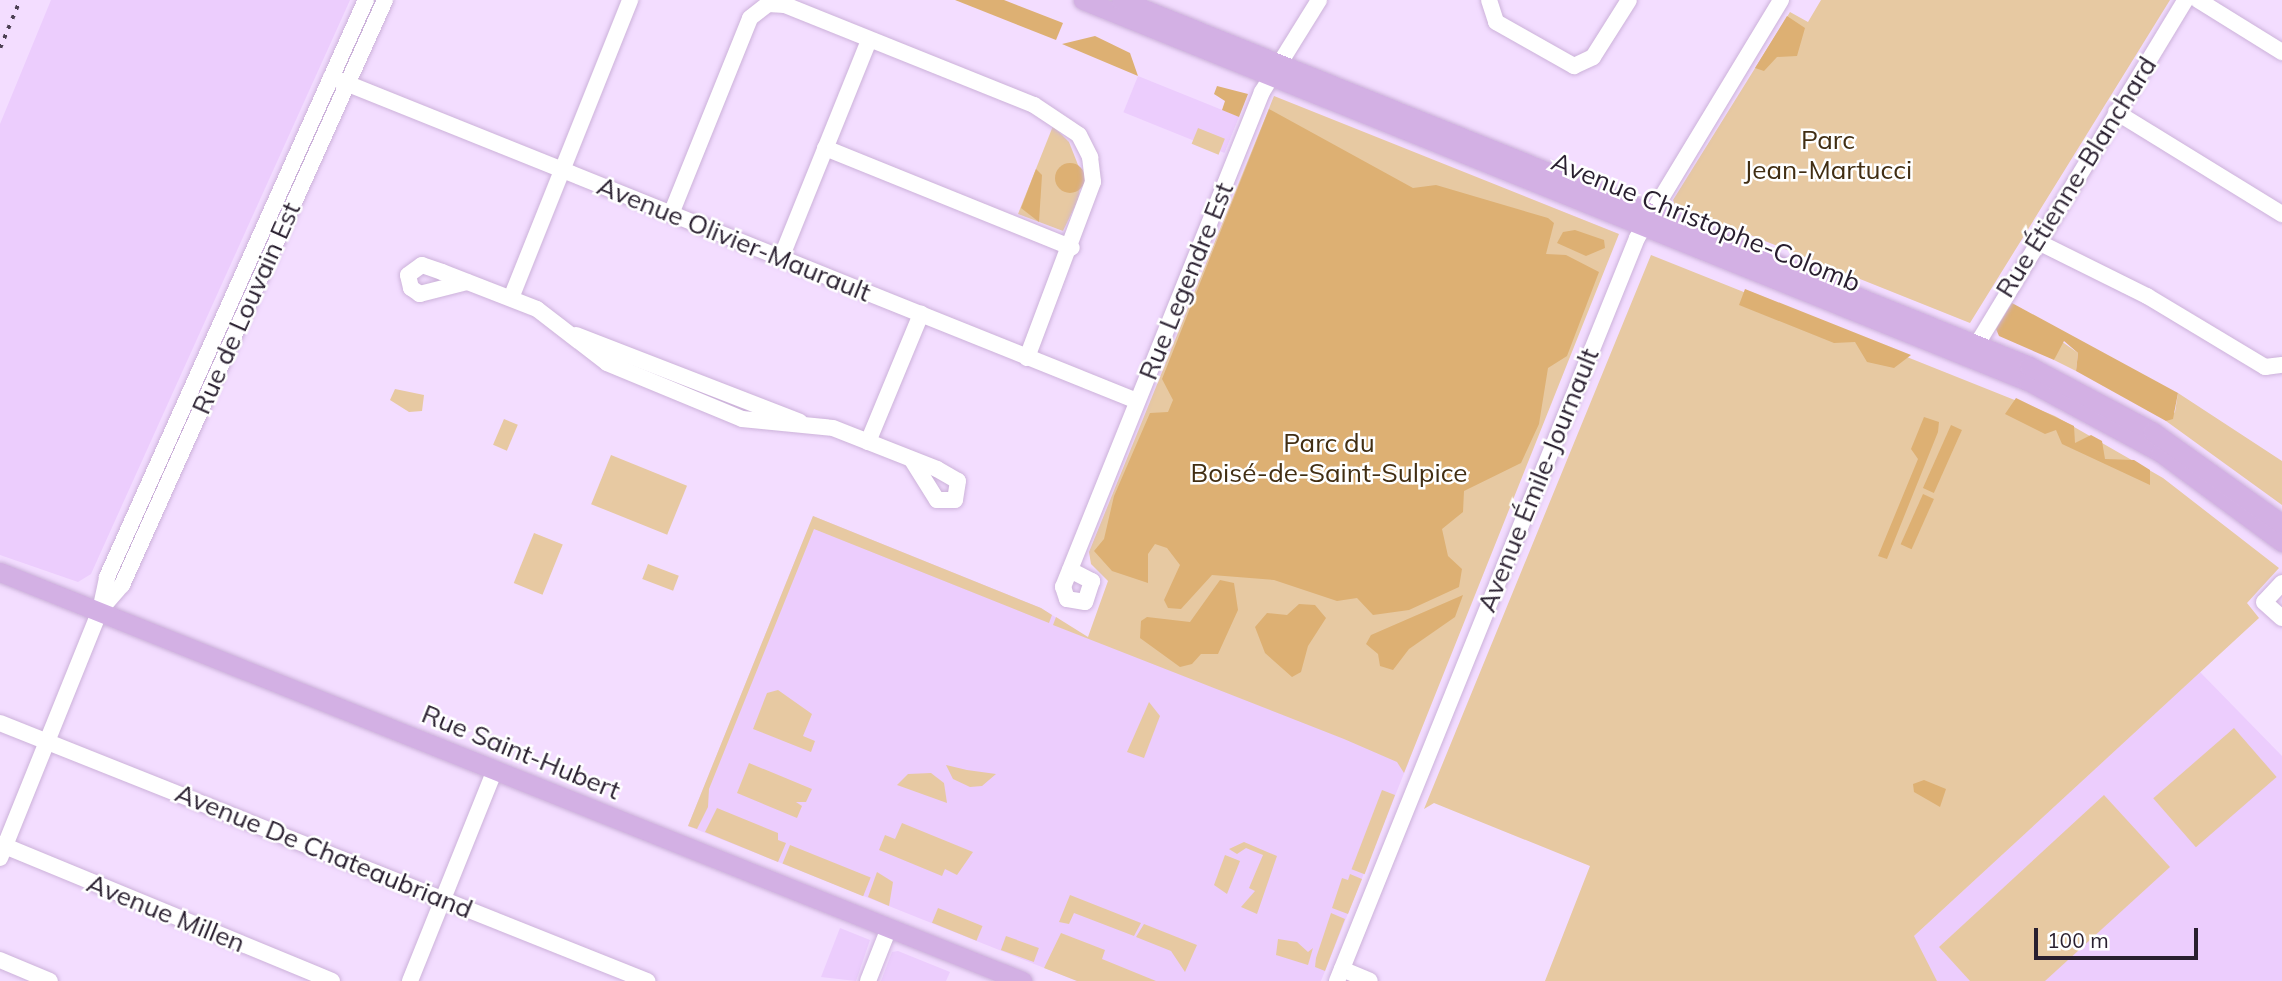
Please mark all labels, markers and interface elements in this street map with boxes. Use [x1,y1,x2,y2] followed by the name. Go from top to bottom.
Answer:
[1989,51,2163,303] street label: Rue Étienne-Blanchard
[1744,124,1912,186] park label: Parc Jean-Martucci
[1547,146,1865,298] street label: Avenue Christophe-Colomb
[593,170,875,308] street label: Avenue Olivier-Maurault
[1132,178,1240,384] street label: Rue Legendre Est
[185,197,307,419] street label: Rue de Louvain Est
[1471,344,1605,616] street label: Avenue Émile-Journault
[1191,427,1467,488] park label: Parc du Boisé-de-Saint-Sulpice
[417,698,625,806] street label: Rue Saint-Hubert
[171,777,477,925] street label: Avenue De Chateaubriand
[82,867,250,959] street label: Avenue Millen
[2037,914,2202,958] scale bar
[2047,927,2109,953] text: 100 m

